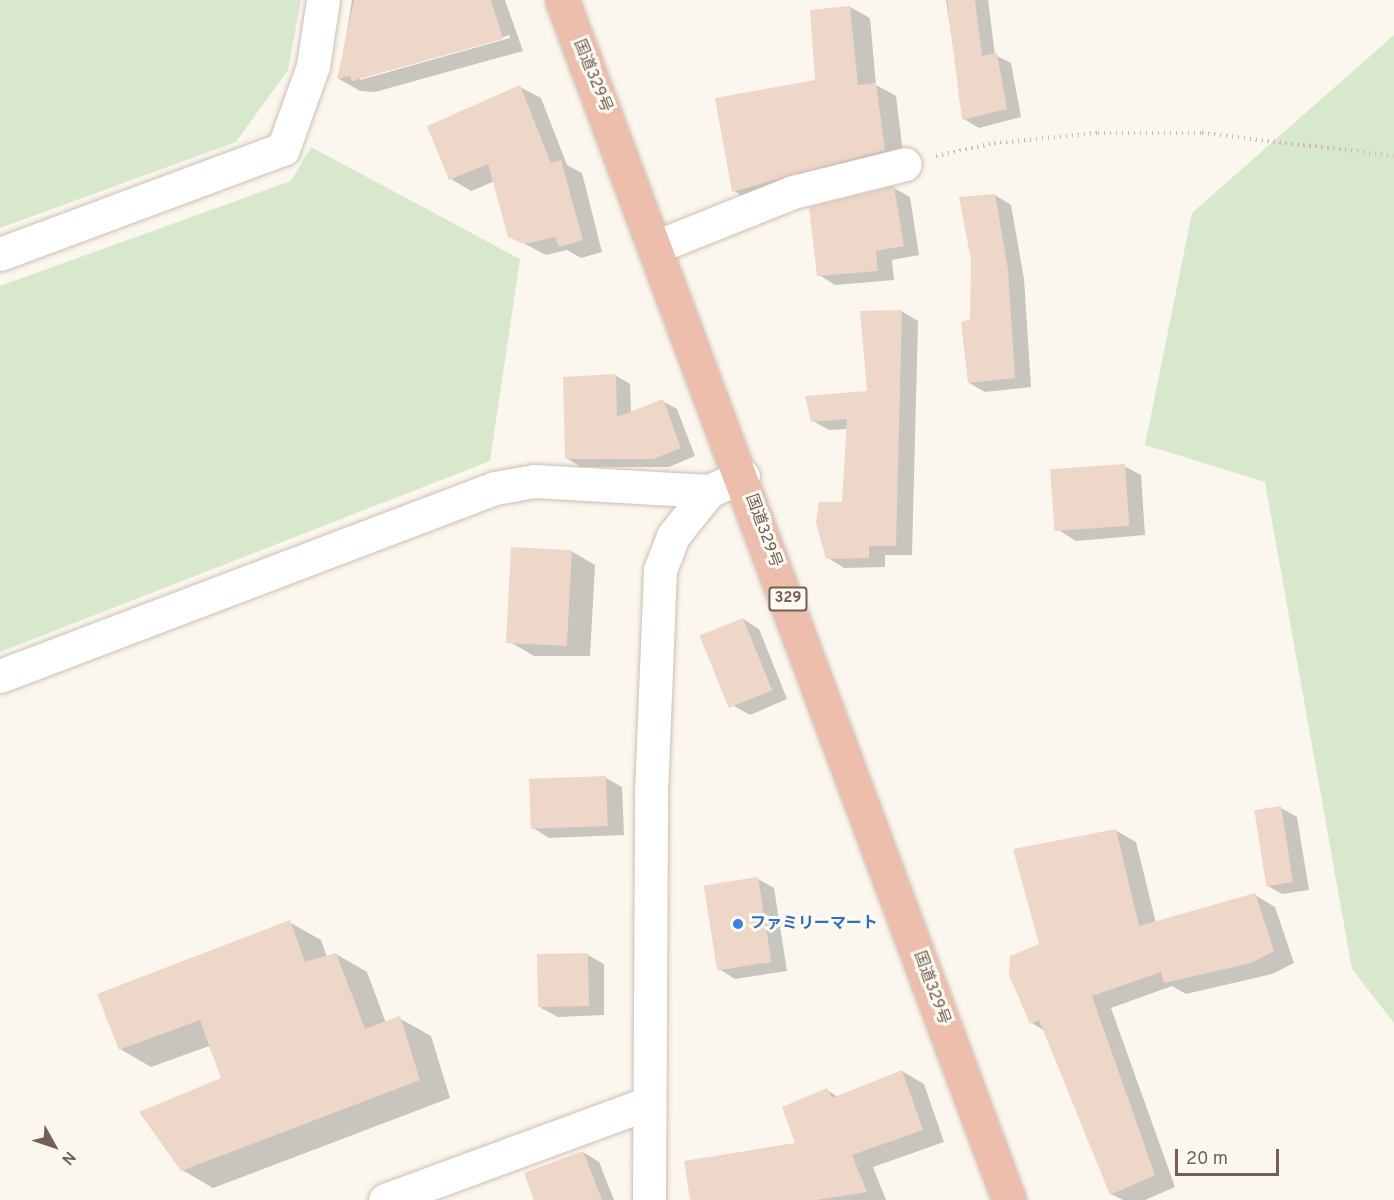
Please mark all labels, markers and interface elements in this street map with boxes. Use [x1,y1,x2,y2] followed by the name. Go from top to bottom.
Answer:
[569,37,615,115] street label: 国道329号
[741,492,785,570] street label: 国道329号
[767,587,809,611] road number: 329
[750,914,878,934] place label: ファミリーマート
[731,917,745,931] marker: ファミリーマート
[909,949,953,1027] street label: 国道329号
[24,1116,84,1176] north arrow
[1178,1137,1282,1175] scale bar
[56,1147,79,1168] text: N
[1186,1148,1228,1171] text: 20 m

